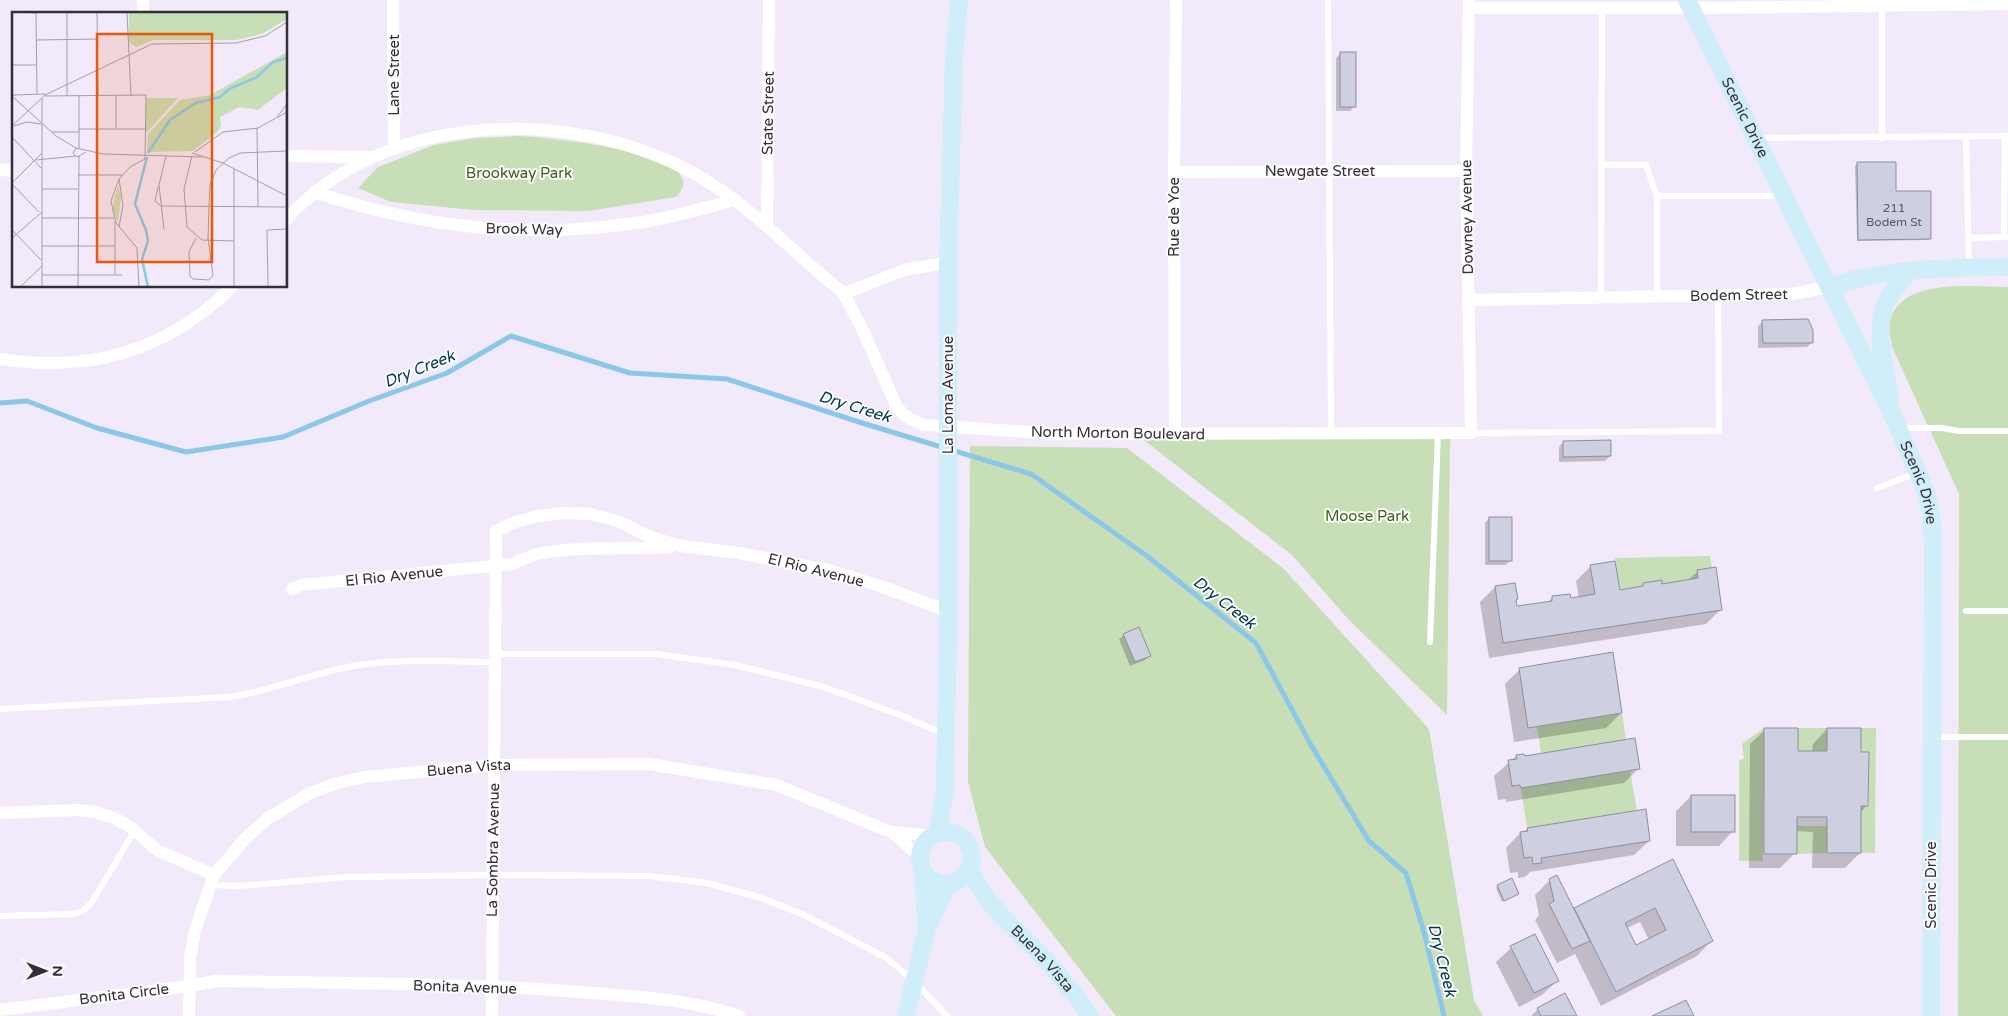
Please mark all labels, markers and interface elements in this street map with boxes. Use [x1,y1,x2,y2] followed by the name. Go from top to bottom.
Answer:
[12,12,288,288] inset map
[385,34,403,116] street label: Lane Street
[758,71,778,155] street label: State Street
[1718,74,1773,161] street label: Scenic Drive
[1457,159,1477,275] street label: Downey Avenue
[1265,162,1376,180] street label: Newgate Street
[466,164,572,182] park label: Brookway Park
[1165,177,1183,257] street label: Rue de Yoe
[1866,201,1922,229] house number: 211 Bodem St
[485,219,563,239] street label: Brook Way
[1690,285,1788,305] street label: Bodem Street
[939,336,957,454] street label: La Loma Avenue
[381,345,459,392] water label: Dry Creek
[816,387,894,428] water label: Dry Creek
[1031,422,1205,444] street label: North Morton Boulevard
[1896,438,1941,525] street label: Scenic Drive
[1325,507,1409,525] park label: Moose Park
[766,549,866,591] street label: El Rio Avenue
[344,562,444,590] street label: El Rio Avenue
[1189,572,1261,634] water label: Dry Creek
[426,756,511,780] street label: Buena Vista
[483,783,503,917] street label: La Sombra Avenue
[1922,841,1940,929] street label: Scenic Drive
[1007,921,1078,996] street label: Buena Vista
[1423,922,1461,1000] water label: Dry Creek
[20,946,70,996] north arrow
[49,965,66,977] text: N
[413,976,517,998] street label: Bonita Avenue
[78,980,170,1008] street label: Bonita Circle

